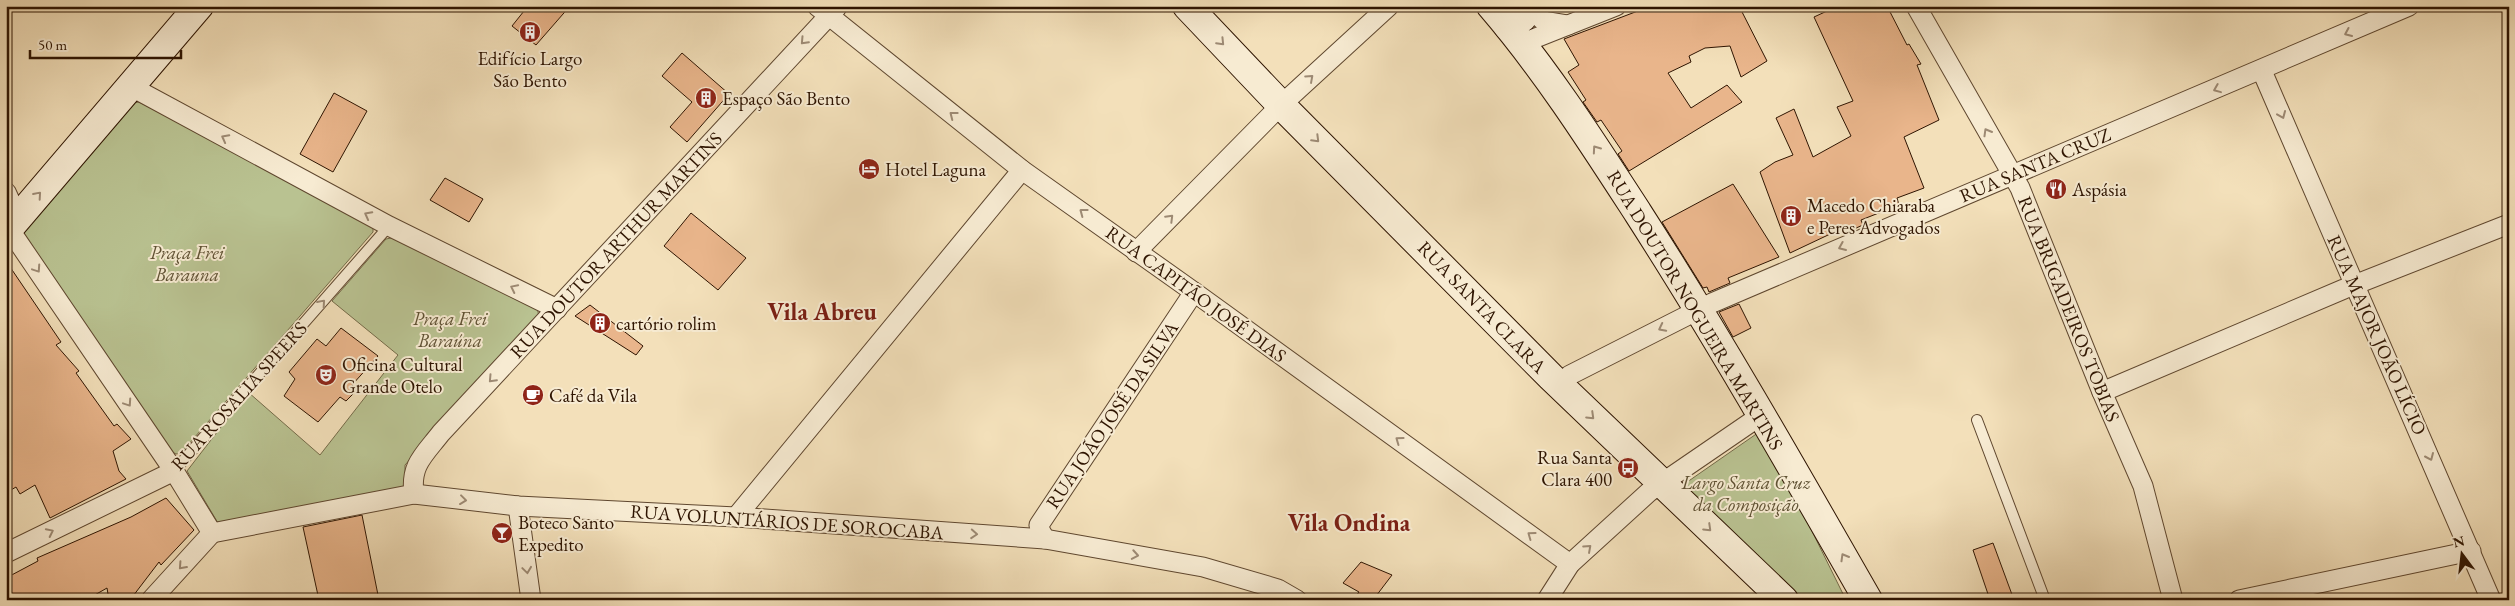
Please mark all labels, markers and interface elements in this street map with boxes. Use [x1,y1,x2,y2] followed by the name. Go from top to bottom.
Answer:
[518,20,542,44] building icon: Edifício Largo São Bento
[2344,26,2353,37] one-way arrow
[30,28,181,60] scale bar
[38,35,67,54] text: 50 m
[801,36,810,45] one-way arrow
[1215,36,1224,45] one-way arrow
[478,46,582,93] place label: Edifício Largo São Bento
[1305,75,1314,84] one-way arrow
[2213,83,2222,94] one-way arrow
[694,86,718,110] building icon: Espaço São Bento
[722,86,850,111] place label: Espaço São Bento
[2275,110,2286,119] one-way arrow
[950,112,959,120] one-way arrow
[1955,122,2115,208] street label: RUA SANTA CRUZ
[504,126,728,364] street label: RUA DOUTOR ARTHUR MARTINS
[1984,128,1994,137] one-way arrow
[222,134,231,144] one-way arrow
[1310,134,1319,143] one-way arrow
[1593,145,1602,155] one-way arrow
[857,157,881,181] hotel icon: Hotel Laguna
[885,157,987,182] place label: Hotel Laguna
[1601,165,1789,455] street label: RUA DOUTOR NOGUEIRA MARTINS
[2044,177,2068,201] restaurant icon: Aspásia
[2071,177,2127,202] place label: Aspásia
[32,192,40,201] one-way arrow
[2012,192,2126,426] street label: RUA BRIGADEIROS TOBIAS
[1807,193,1940,240] place label: Macedo Chiaraba e Peres Advogados
[1779,204,1803,228] building icon: Macedo Chiaraba e Peres Advogados
[1080,209,1089,217] one-way arrow
[365,211,374,221] one-way arrow
[1165,214,1174,223] one-way arrow
[1101,220,1291,368] street label: RUA CAPITÃO JOSÉ DIAS
[2322,231,2432,439] street label: RUA MAJOR JOÃO LÍCIO
[1412,235,1552,379] street label: RUA SANTA CLARA
[150,240,226,287] park label: Praça Frei Barauna
[1838,241,1847,252] one-way arrow
[31,263,40,273] one-way arrow
[510,284,519,294] one-way arrow
[767,296,878,327] district label: Vila Abreu
[316,299,325,308] one-way arrow
[413,306,489,353] park label: Praça Frei Baraúna
[588,311,612,335] building icon: cartório rolim
[616,311,717,336] place label: cartório rolim
[165,316,313,476] street label: RUA ROSALIA SPEERS
[1040,316,1185,513] street label: RUA JOÃO JOSÉ DA SILVA
[1658,322,1667,332] one-way arrow
[342,352,463,399] place label: Oficina Cultural Grande Otelo
[314,363,338,387] theatre icon: Oficina Cultural Grande Otelo
[489,373,498,382] one-way arrow
[521,383,545,407] cafe icon: Café da Vila
[549,383,637,408] place label: Café da Vila
[122,398,131,407] one-way arrow
[1585,410,1594,419] one-way arrow
[1395,437,1405,446] one-way arrow
[1537,445,1612,492] place label: Rua Santa Clara 400
[2423,452,2434,461] one-way arrow
[1616,456,1640,480] bus stop icon: Rua Santa Clara 400
[1681,470,1811,517] park label: Largo Santa Cruz da Composição
[459,494,467,505] one-way arrow
[630,499,945,545] street label: RUA VOLUNTÁRIOS DE SOROCABA
[1288,507,1411,538] district label: Vila Ondina
[518,510,614,557] place label: Boteco Santo Expedito
[490,521,514,545] bar icon: Boteco Santo Expedito
[1703,522,1712,531] one-way arrow
[45,527,54,538] one-way arrow
[970,528,978,539] one-way arrow
[2438,528,2488,578] north arrow
[2451,531,2467,552] text: N
[1528,533,1537,541] one-way arrow
[1582,545,1591,554] one-way arrow
[1131,550,1139,560] one-way arrow
[1840,554,1850,563] one-way arrow
[179,561,188,570] one-way arrow
[521,567,532,575] one-way arrow

